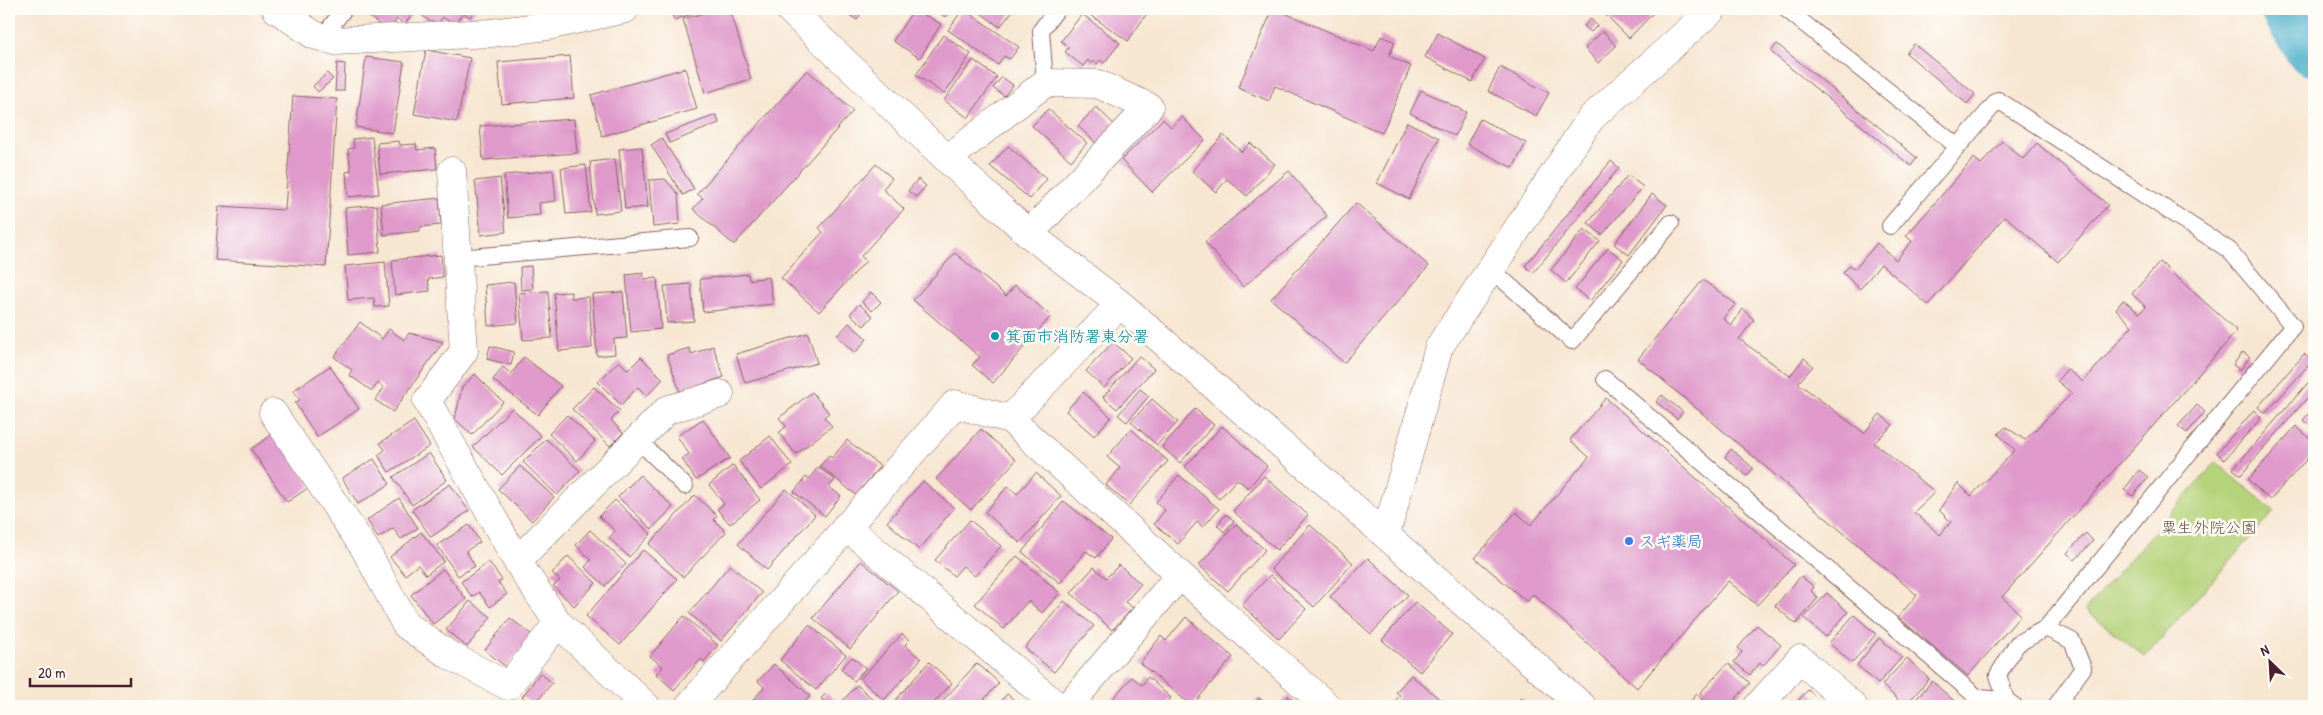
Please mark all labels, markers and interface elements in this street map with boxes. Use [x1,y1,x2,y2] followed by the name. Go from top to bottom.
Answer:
[1005,325,1149,347] place label: 箕面市消防署東分署
[989,330,1001,342] marker: 箕面市消防署東分署
[2161,516,2257,538] park label: 粟生外院公園
[1639,530,1703,552] place label: スギ薬局
[1623,535,1635,547] marker: スギ薬局
[2246,638,2296,688] north arrow
[2257,639,2272,660] text: N
[30,655,131,687] scale bar
[38,662,65,683] text: 20 m

